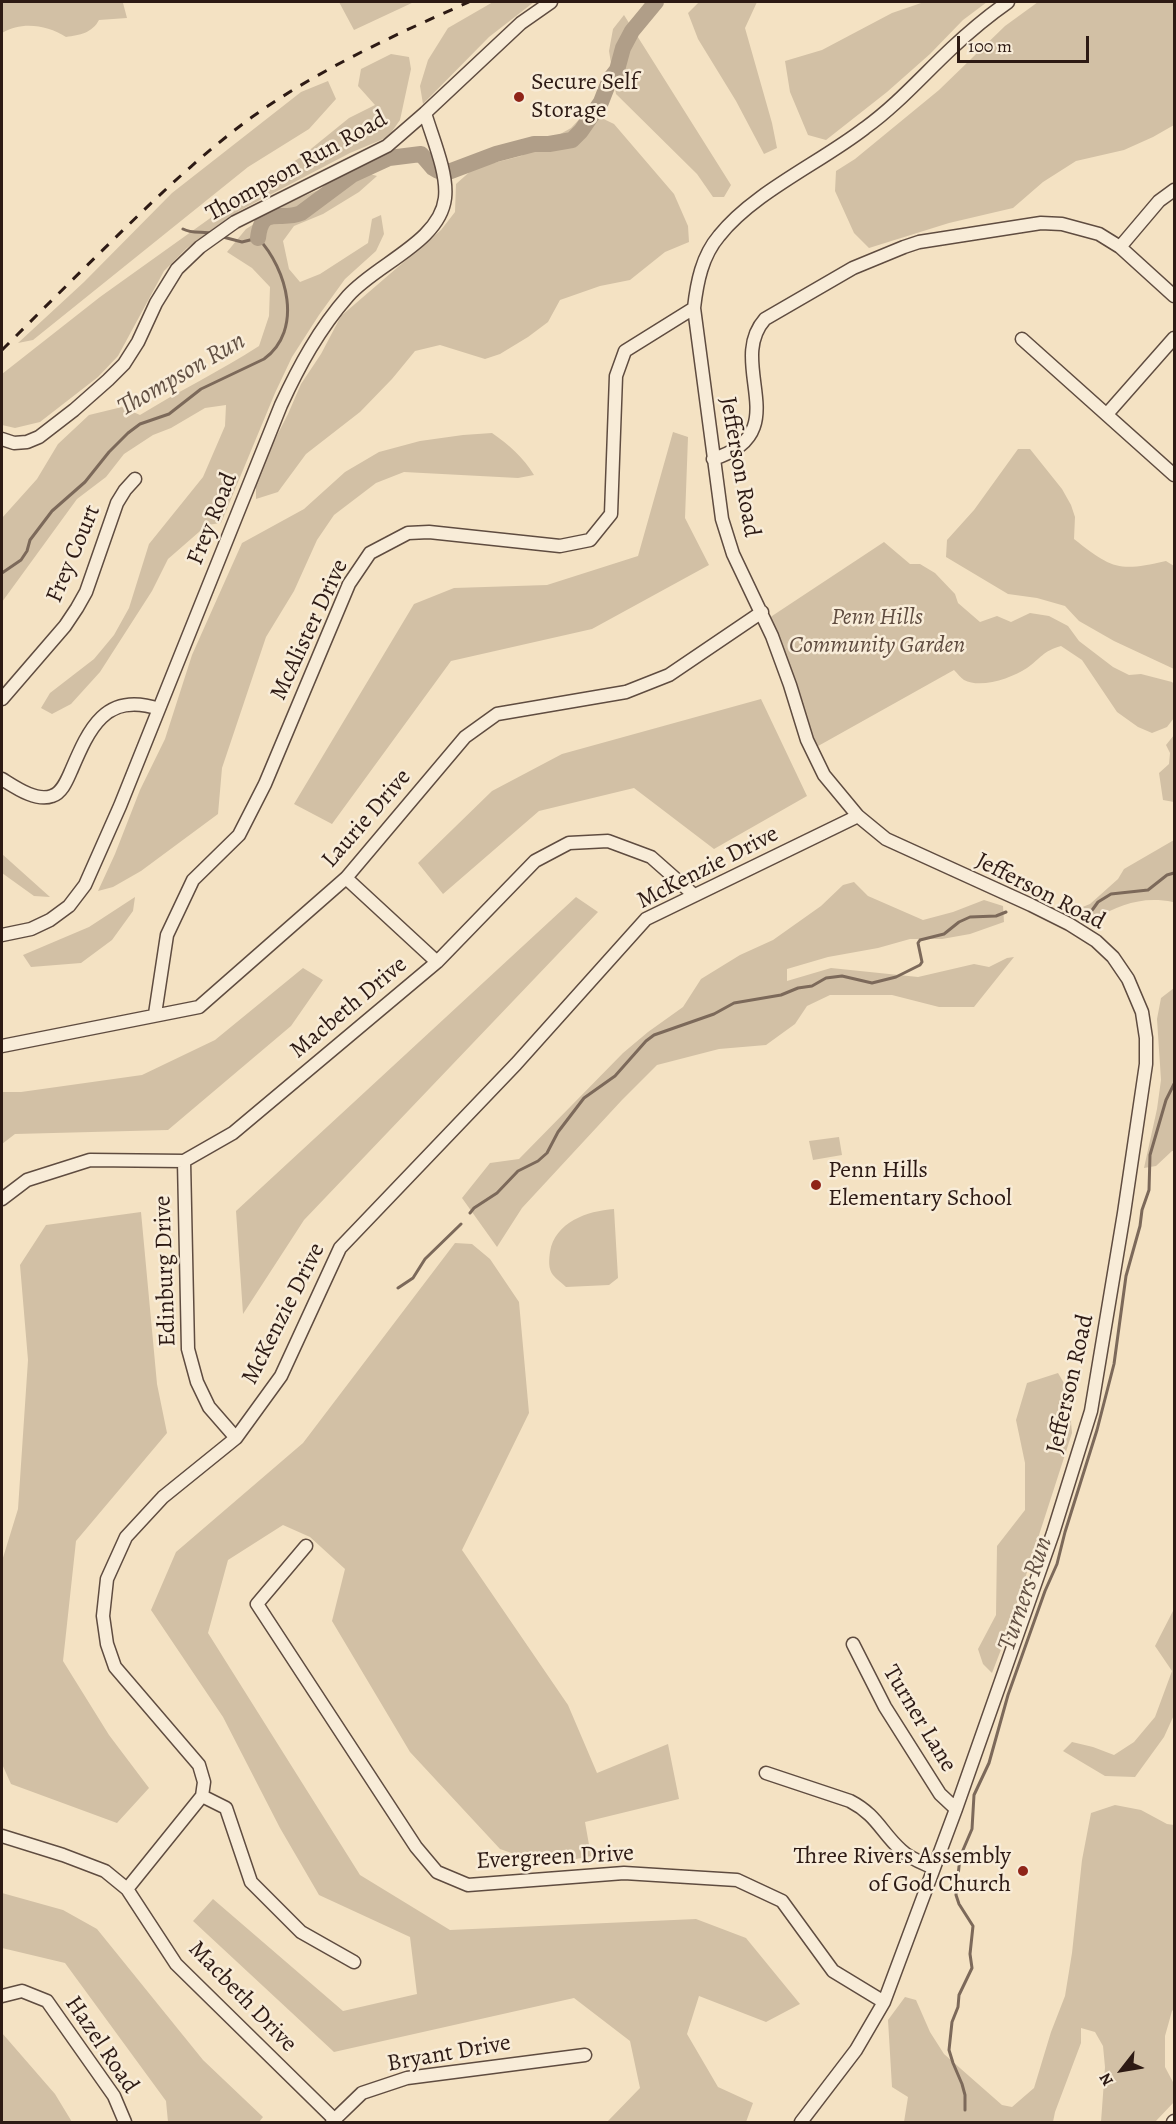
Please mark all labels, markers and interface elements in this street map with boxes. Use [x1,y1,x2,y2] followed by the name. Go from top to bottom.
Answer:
[960,24,1092,62] scale bar
[968,34,1012,58] text: 100 m
[531,69,638,125] place label: Secure Self Storage
[512,90,526,104] marker: Secure Self Storage
[201,105,393,229] street label: Thompson Run Road
[113,326,251,424] water label: Thompson Run
[713,395,765,539] street label: Jefferson Road
[181,469,245,569] street label: Frey Road
[41,501,107,607] street label: Frey Court
[265,555,355,705] street label: McAlister Drive
[789,604,965,660] park label: Penn Hills Community Garden
[316,764,418,874] street label: Laurie Drive
[633,820,783,916] street label: McKenzie Drive
[970,847,1110,937] street label: Jefferson Road
[285,951,413,1065] street label: Macbeth Drive
[828,1157,1012,1213] place label: Penn Hills Elementary School
[809,1178,823,1192] marker: Penn Hills Elementary School
[149,1195,183,1347] street label: Edinburg Drive
[236,1239,332,1389] street label: McKenzie Drive
[1041,1312,1101,1456] street label: Jefferson Road
[992,1533,1060,1655] water label: Turners Run
[876,1660,962,1778] street label: Turner Lane
[475,1839,635,1877] street label: Evergreen Drive
[793,1843,1011,1899] place label: Three Rivers Assembly of God Church
[1016,1864,1030,1878] marker: Three Rivers Assembly of God Church
[182,1935,302,2059] street label: Macbeth Drive
[58,1991,144,2099] street label: Hazel Road
[385,2029,513,2079] street label: Bryant Drive
[1092,2040,1152,2100] north arrow
[1094,2069,1119,2090] text: N

